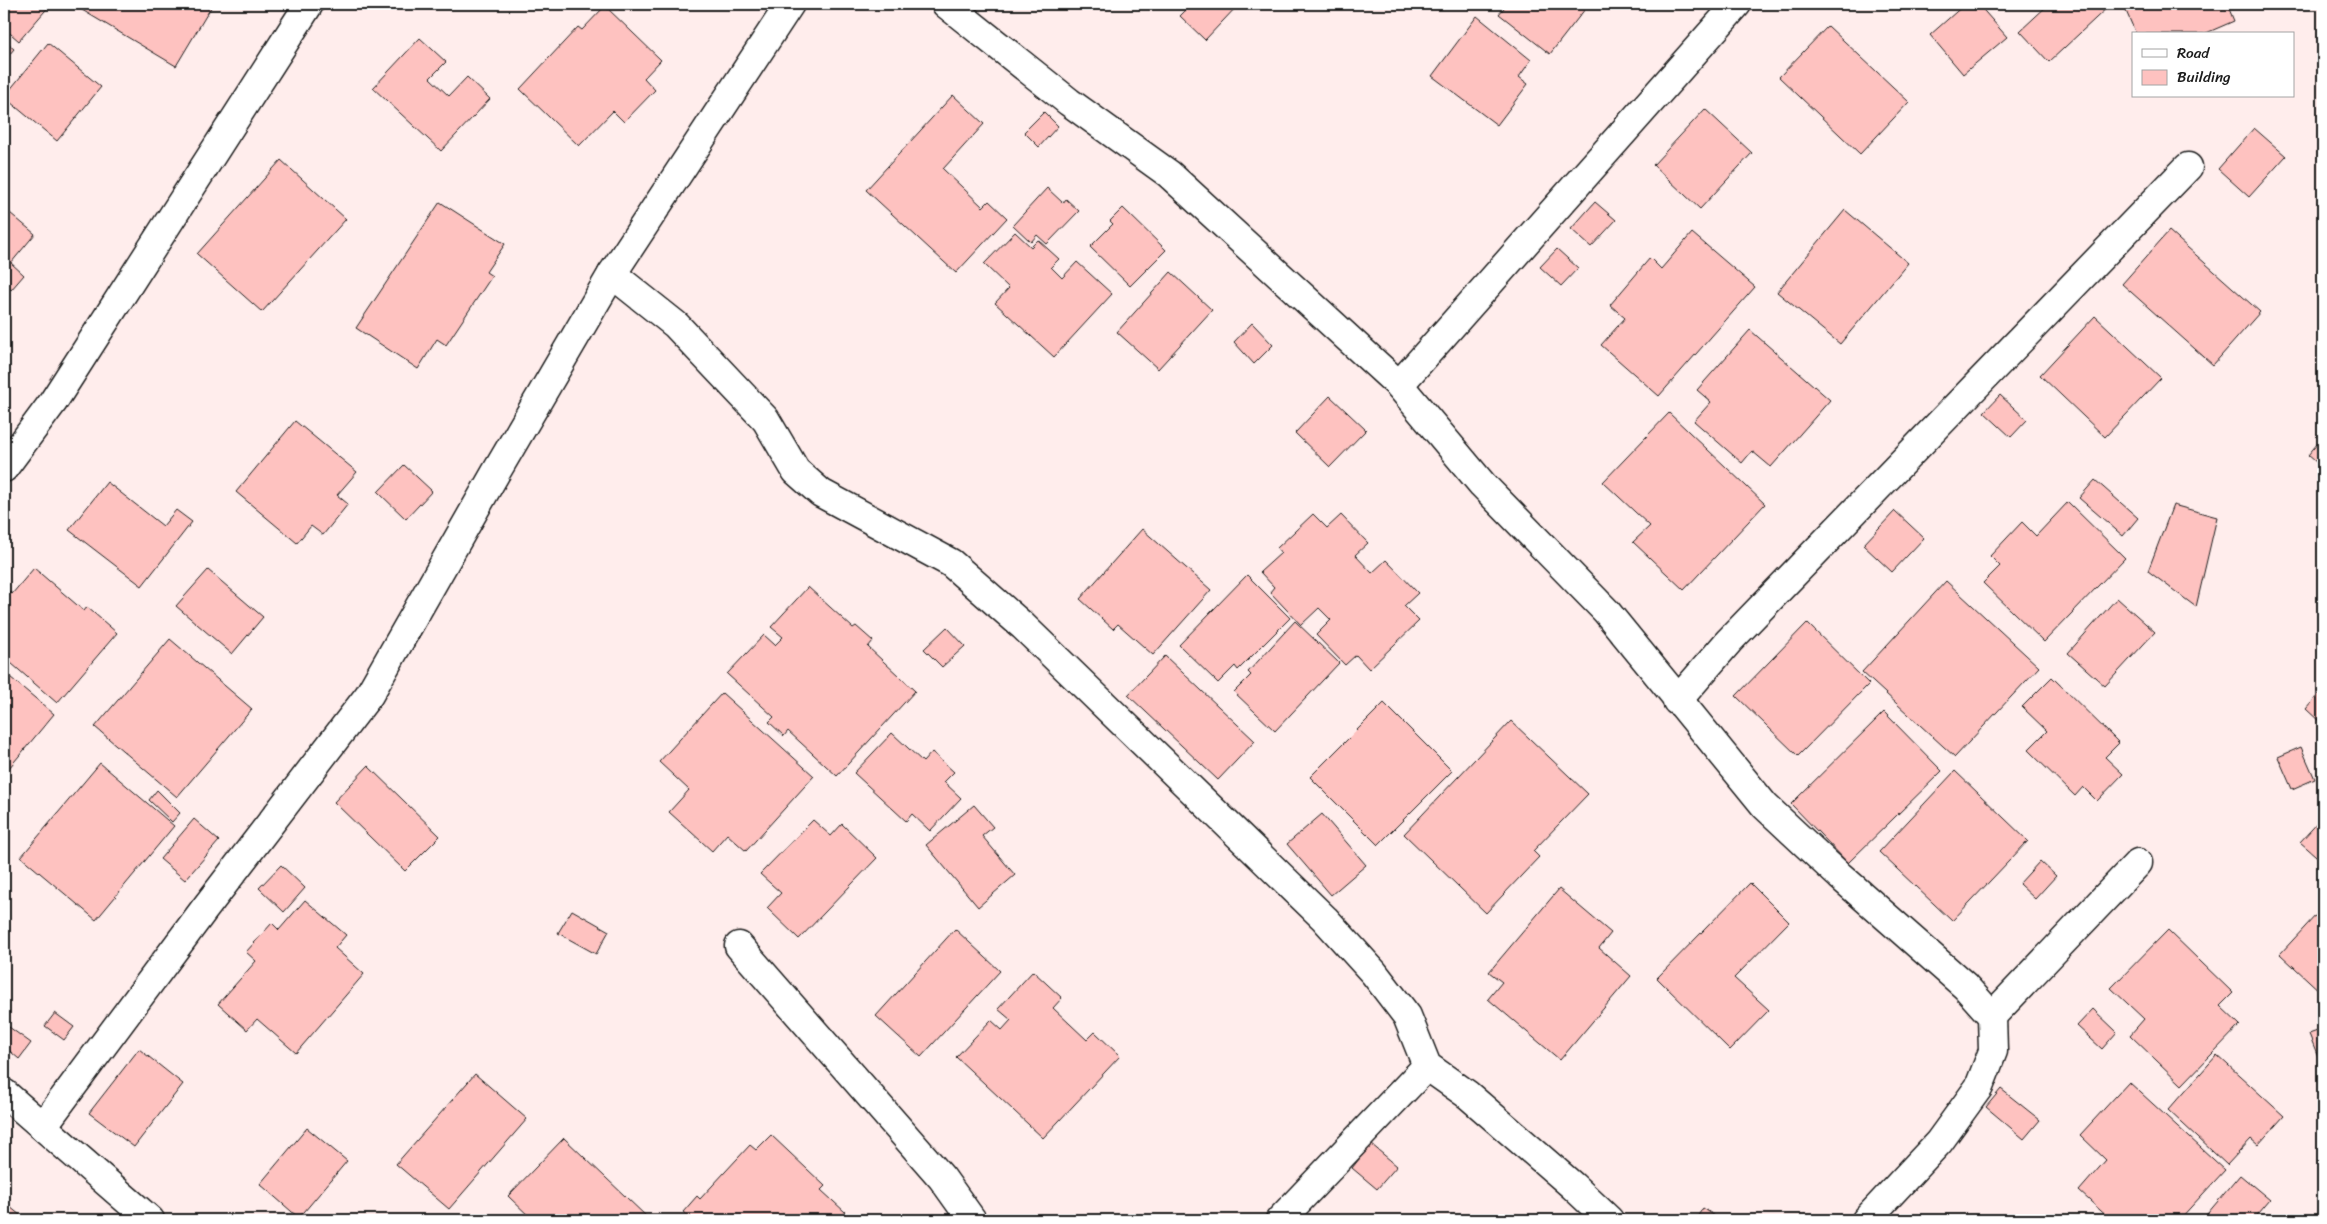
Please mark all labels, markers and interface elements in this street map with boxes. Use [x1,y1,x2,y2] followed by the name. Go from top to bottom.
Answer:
[2132,32,2294,98] legend
[2177,40,2210,66] text: Road
[2177,64,2231,90] text: Building

